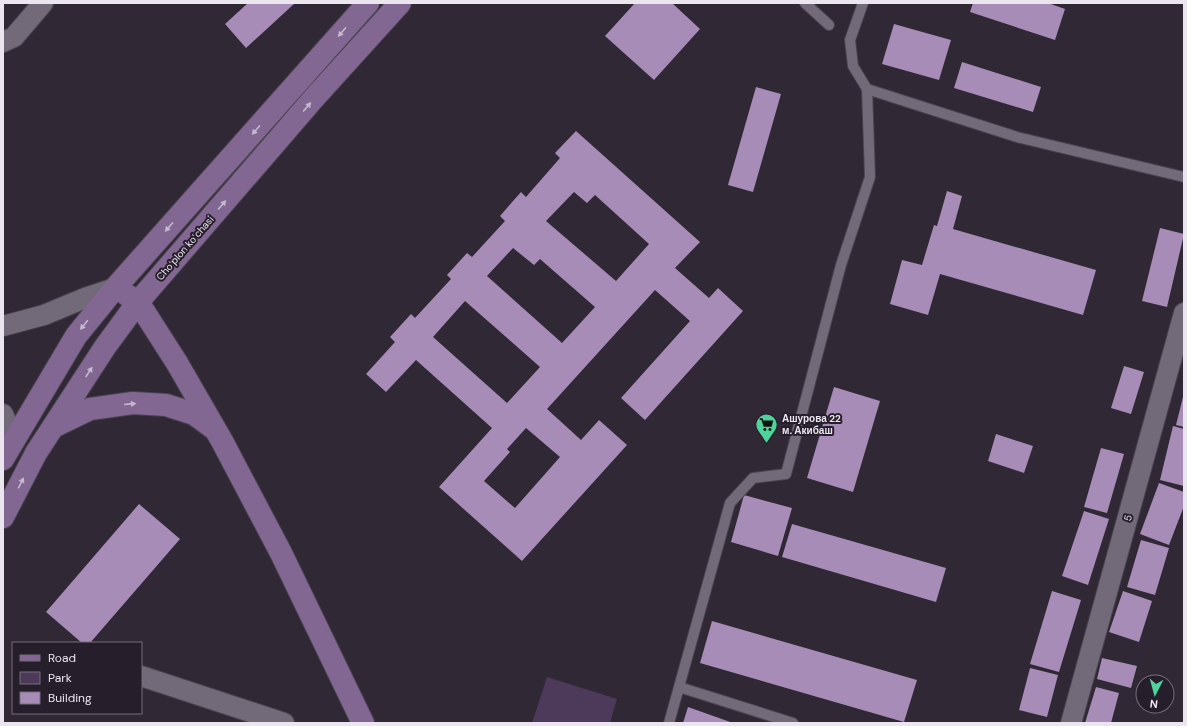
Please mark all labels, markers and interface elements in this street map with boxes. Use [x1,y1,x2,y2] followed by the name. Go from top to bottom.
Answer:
[337,27,346,37] one-way arrow
[303,101,312,112] one-way arrow
[251,124,260,135] one-way arrow
[218,200,227,210] one-way arrow
[154,213,216,283] street label: Choʻplon koʻchasi
[165,222,174,232] one-way arrow
[80,320,89,331] one-way arrow
[85,367,93,377] one-way arrow
[124,400,136,407] one-way arrow
[753,411,779,444] supermarket icon: Ашурова 22 м. Акибаш
[782,412,841,437] place label: Ашурова 22 м. Акибаш
[18,477,24,488] one-way arrow
[1121,513,1135,523] street label: 5
[12,642,142,714] legend
[48,650,76,666] text: Road
[48,670,72,686] text: Park
[1135,674,1175,714] north arrow
[48,690,92,706] text: Building
[1149,697,1159,711] text: N

